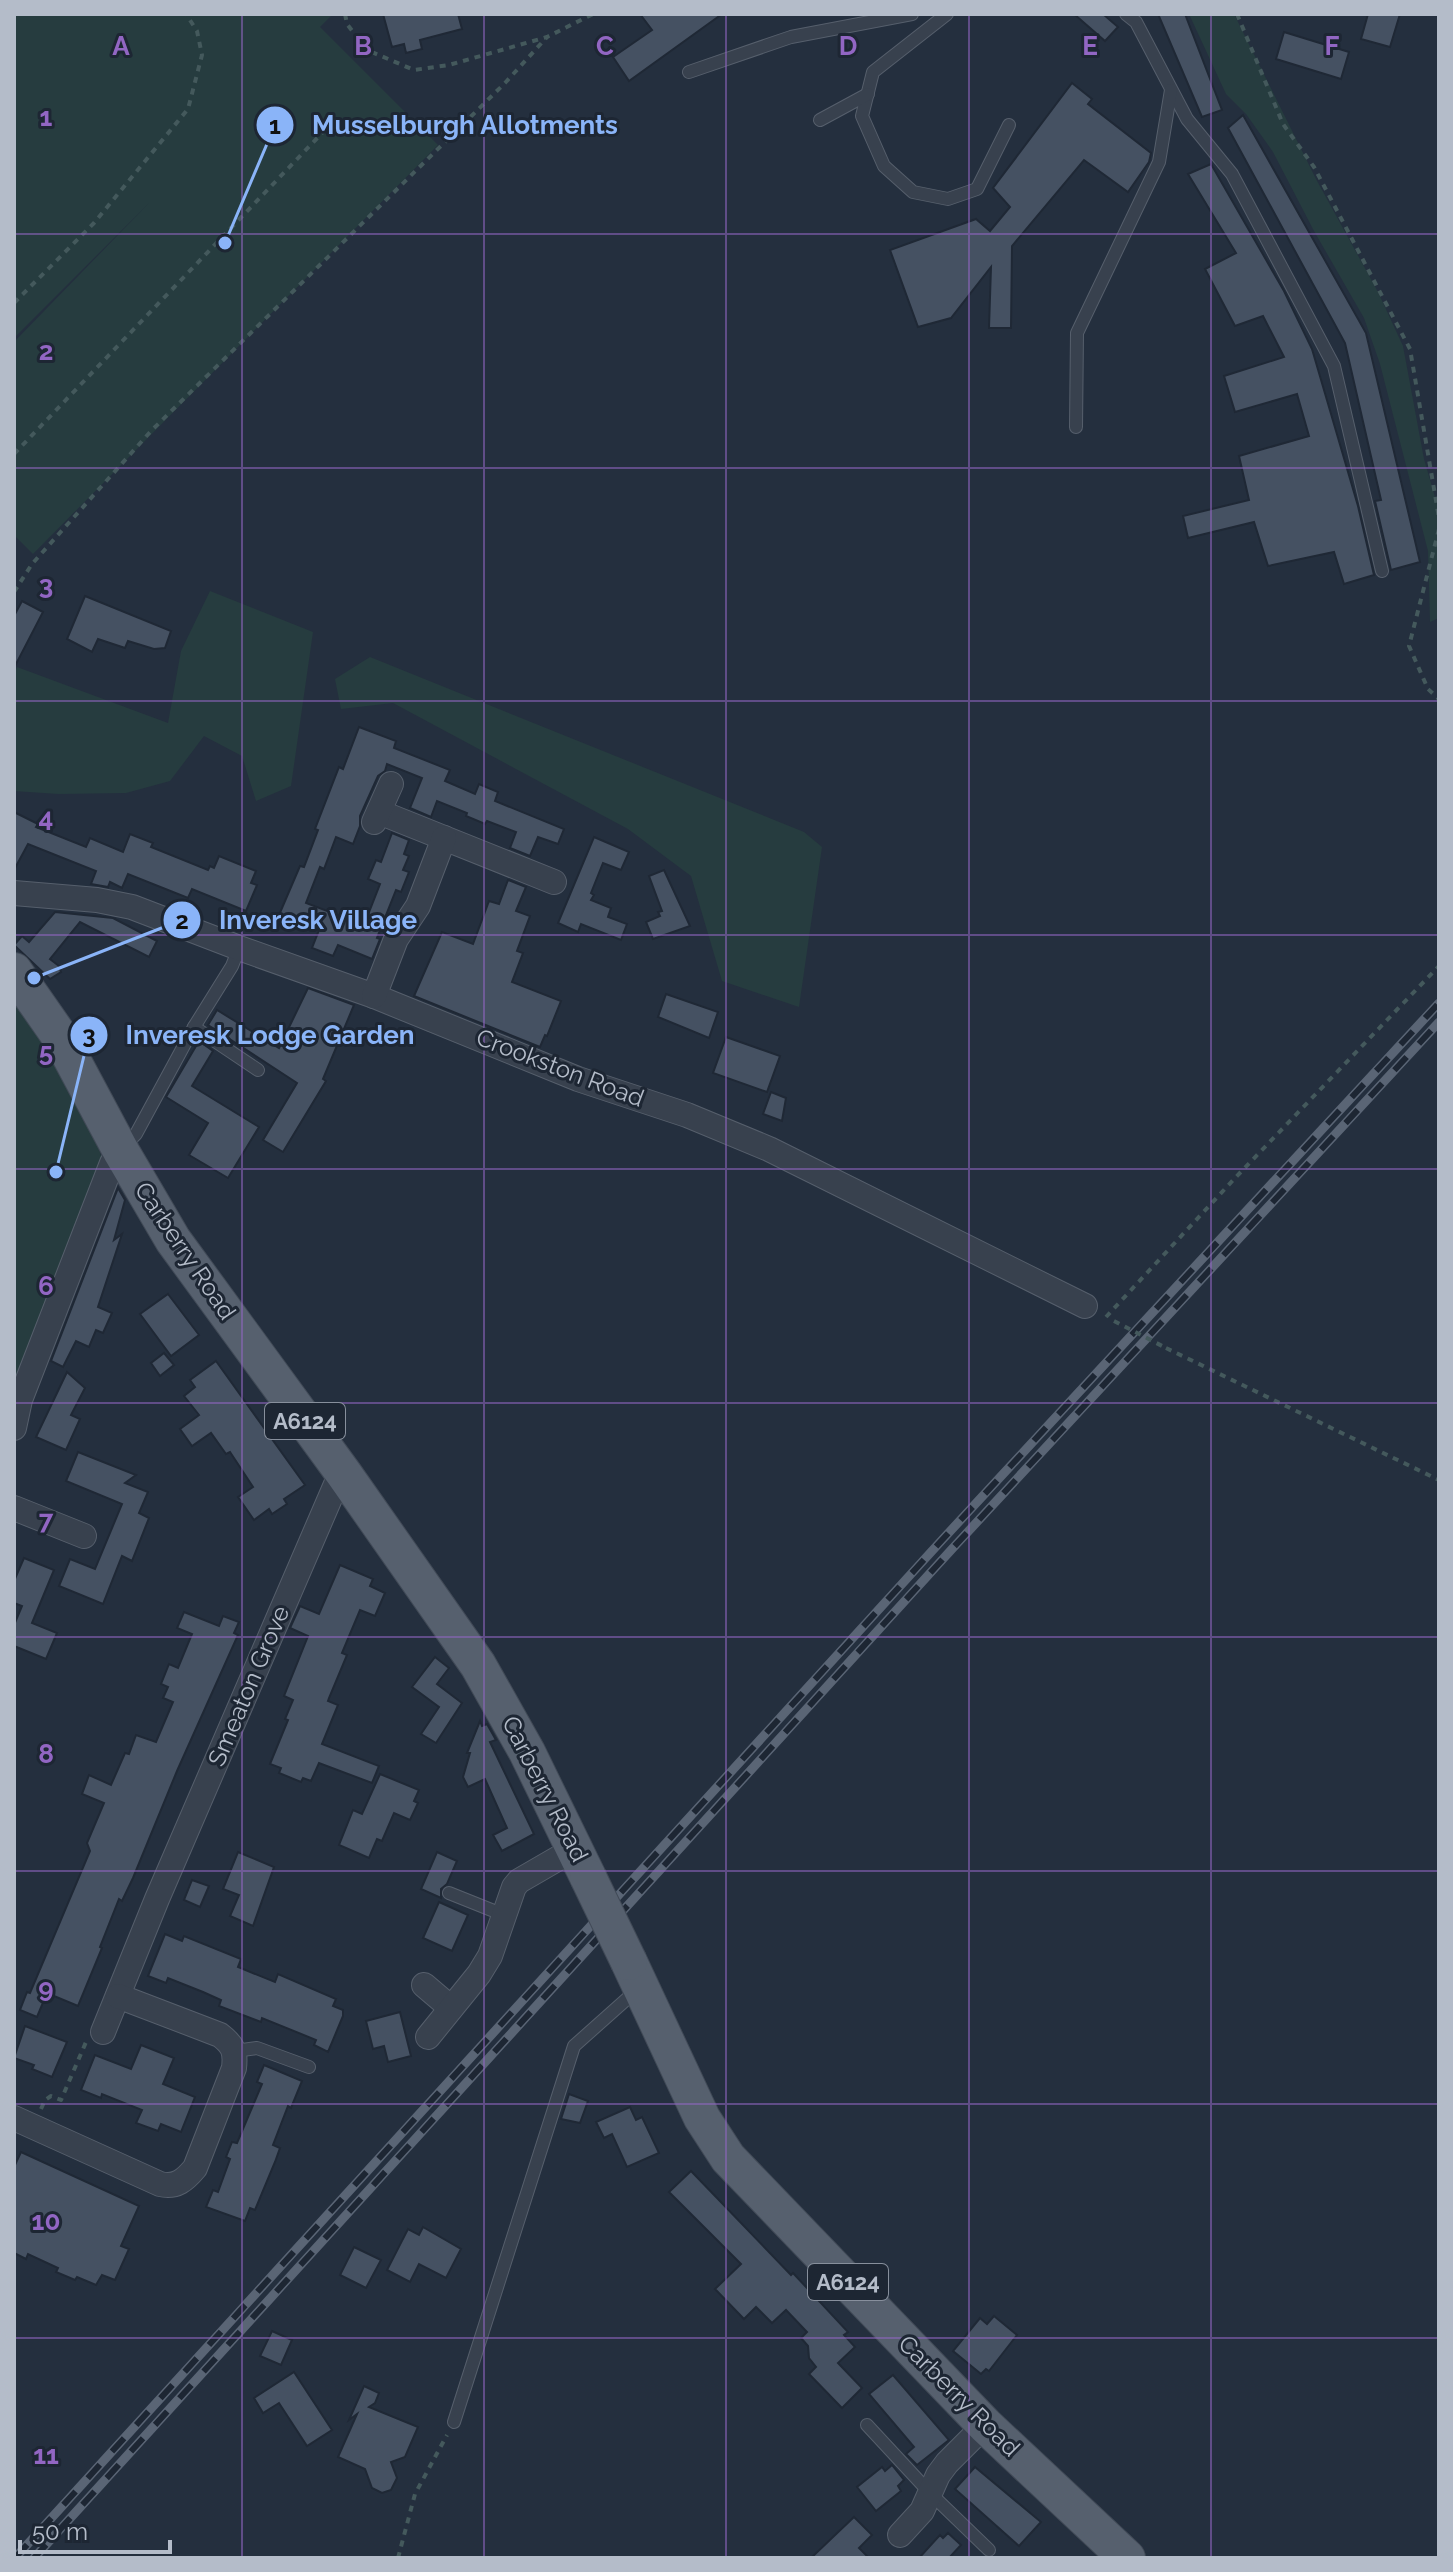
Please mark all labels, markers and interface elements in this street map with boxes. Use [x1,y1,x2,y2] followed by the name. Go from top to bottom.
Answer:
[112,31,130,61] text: A
[354,31,372,61] text: B
[596,31,614,61] text: C
[839,31,857,61] text: D
[1082,31,1098,61] text: E
[1325,31,1340,61] text: F
[255,100,634,150] callout: Musselburgh Allotments
[40,102,53,132] text: 1
[312,110,618,140] text: Musselburgh Allotments
[269,111,281,140] text: 1
[39,336,53,366] text: 2
[39,570,53,600] text: 3
[39,803,53,833] text: 4
[162,895,433,945] callout: Inveresk Village
[219,905,417,935] text: Inveresk Village
[175,906,189,935] text: 2
[69,1010,430,1060] callout: Inveresk Lodge Garden
[82,1020,96,1049] text: 3
[125,1020,415,1050] text: Inveresk Lodge Garden
[472,1022,648,1113] street label: Crookston Road
[39,1037,53,1067] text: 5
[129,1176,242,1325] street label: Carberry Road
[38,1271,54,1301] text: 6
[265,1403,345,1439] road number: A6124
[39,1505,54,1535] text: 7
[202,1601,295,1770] street label: Smeaton Grove
[496,1711,595,1867] street label: Carberry Road
[38,1739,54,1769] text: 8
[38,1973,54,2003] text: 9
[32,2206,60,2236] text: 10
[808,2264,888,2300] road number: A6124
[893,2329,1026,2462] street label: Carberry Road
[33,2440,59,2470] text: 11
[20,2504,170,2554] scale bar
[32,2517,88,2546] text: 50 m

